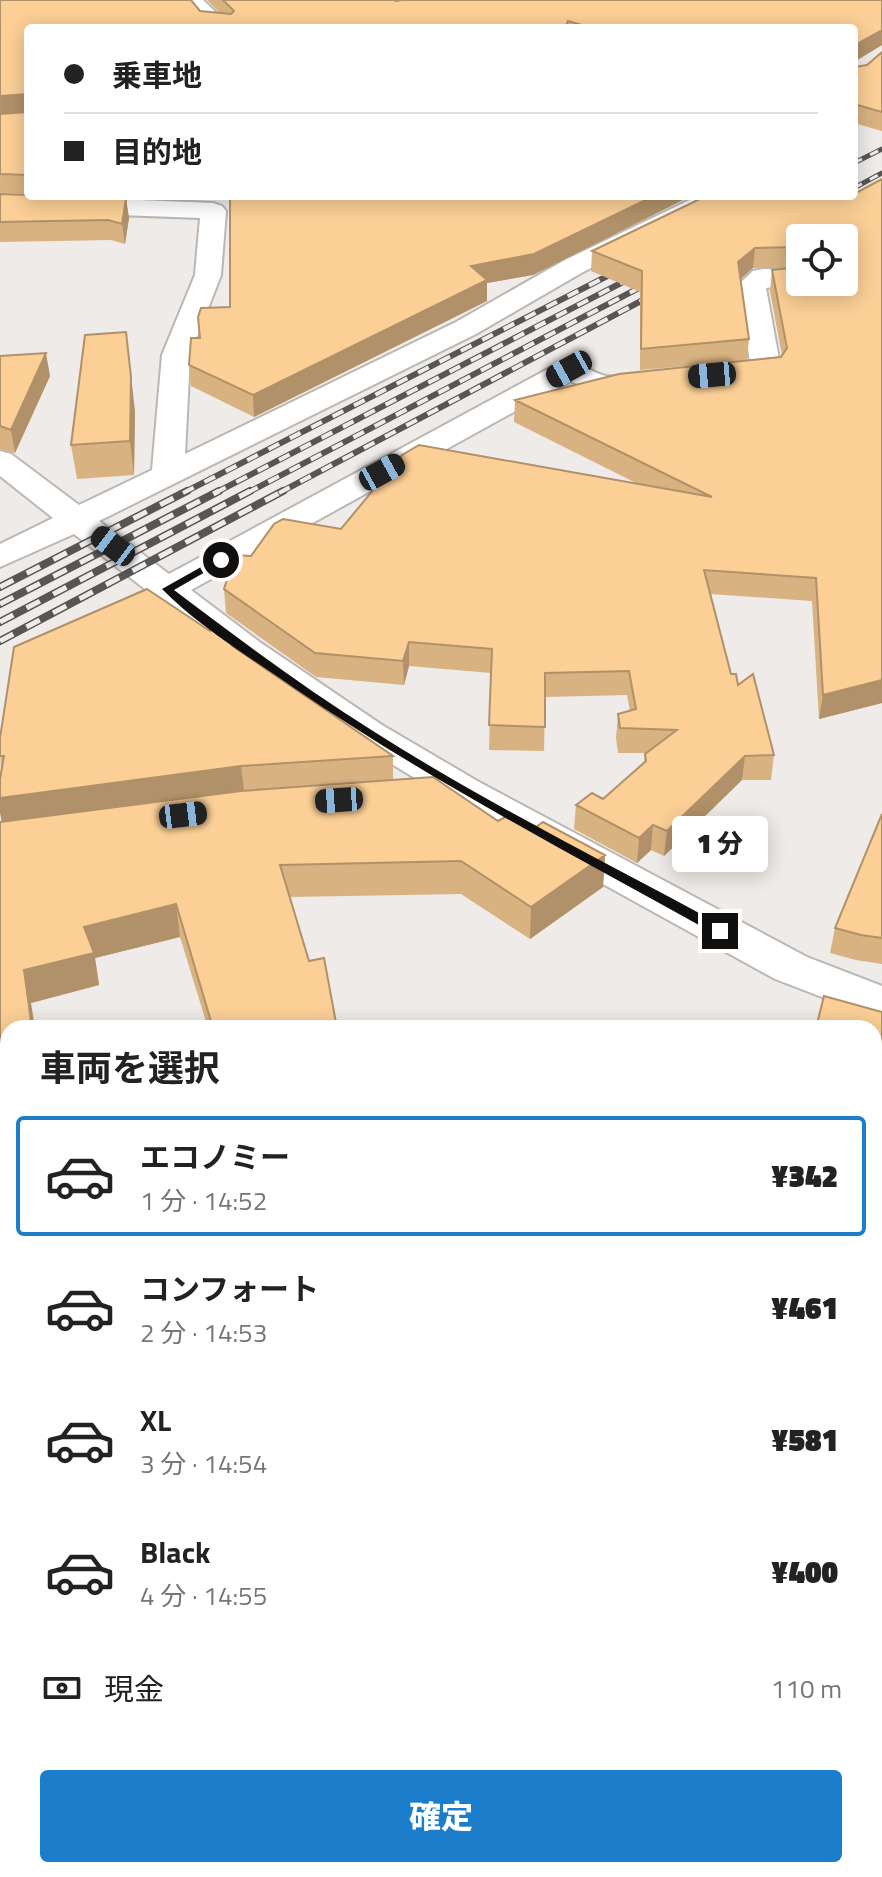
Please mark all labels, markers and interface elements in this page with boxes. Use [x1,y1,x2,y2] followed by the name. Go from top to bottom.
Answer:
[112,52,202,98] text: 乗車地
[112,129,202,175] text: 目的地
[786,224,858,296] map controls
[786,224,858,296] button: locate
[542,347,596,391] car
[687,361,737,389] car
[355,450,409,494] car
[87,522,139,570] car
[203,542,239,578] route start
[314,786,364,814] car
[158,800,208,830] car
[672,815,768,871] callout: 1 分
[697,824,743,863] text: 1 分
[702,913,738,949] route end
[40,1040,220,1095] text: 車両を選択
[140,1134,290,1180] text: エコノミー
[44,1140,116,1212] icon: car
[771,1153,838,1199] text: ¥342
[140,1181,267,1220] text: 1 分 · 14:52
[140,1266,319,1312] text: コンフォート
[44,1272,116,1344] icon: car
[771,1285,838,1331] text: ¥461
[140,1313,267,1352] text: 2 分 · 14:53
[140,1397,171,1443] text: XL
[44,1404,116,1476] icon: car
[771,1417,838,1463] text: ¥581
[140,1444,267,1483] text: 3 分 · 14:54
[140,1529,211,1575] text: Black
[44,1536,116,1608] icon: car
[771,1549,838,1595] text: ¥400
[140,1576,267,1615] text: 4 分 · 14:55
[40,1666,84,1710] icon: cash
[104,1666,164,1712] text: 現金
[771,1669,842,1708] text: 110 m
[40,1770,842,1862] button: 確定

